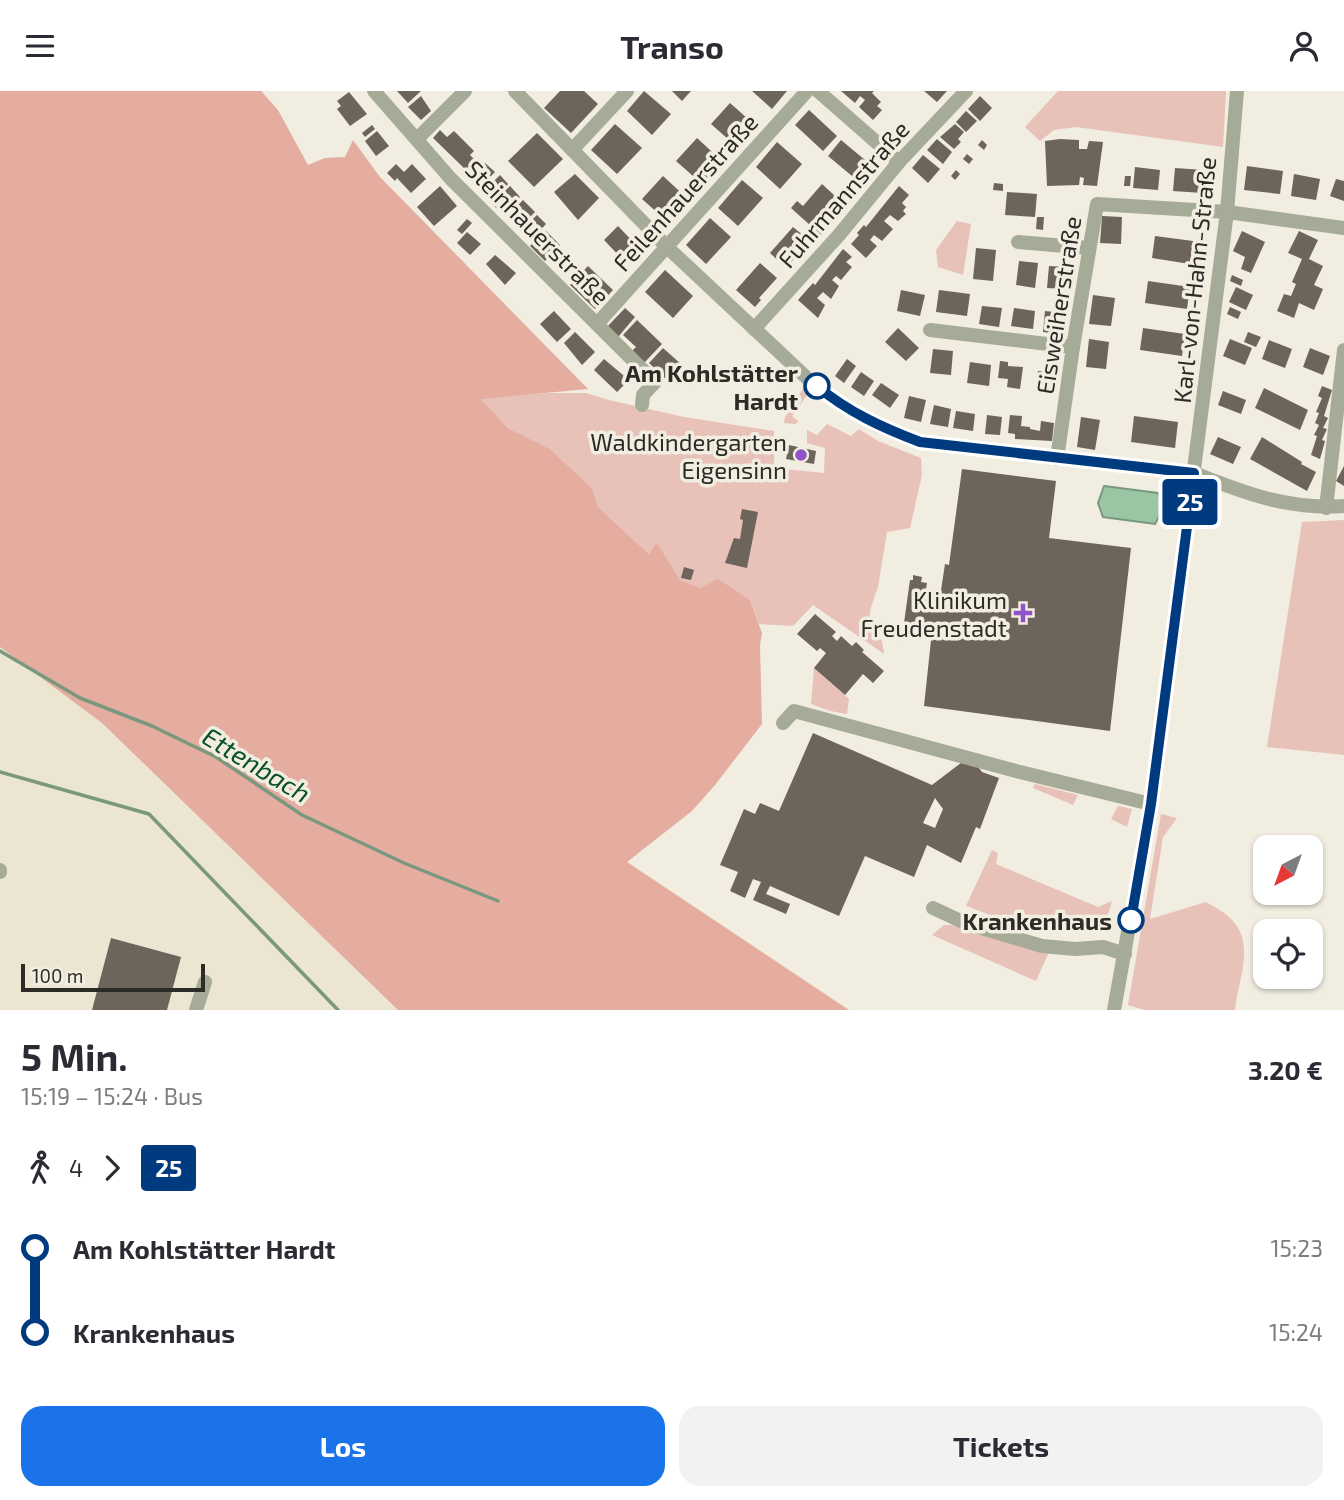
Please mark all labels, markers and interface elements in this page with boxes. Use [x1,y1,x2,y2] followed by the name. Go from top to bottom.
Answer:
[21,27,59,65] icon: menu
[620,27,724,65] text: Transo
[1285,27,1323,65] icon: person
[607,107,763,277] street label: Feilenhauerstraße
[771,115,915,273] street label: Fuhrmannstraße
[460,154,616,310] street label: Steinhauerstraße
[1167,156,1221,404] street label: Karl-von-Hahn-Straße
[1030,214,1086,396] street label: Eisweiherstraße
[625,358,799,415] place label: Am Kohlstätter Hardt
[804,373,830,399] marker: Am Kohlstätter Hardt
[590,427,787,484] place label: Waldkindergarten Eigensinn
[793,447,809,463] marker: Waldkindergarten Eigensinn
[1158,479,1222,525] line badge: 25
[1176,487,1204,516] text: 25
[861,585,1007,642] place label: Klinikum Freudenstadt
[1013,603,1033,623] marker: Klinikum Freudenstadt
[197,720,317,808] water label: Ettenbach
[1253,835,1323,905] north arrow
[1253,835,1323,989] map controls
[962,906,1112,935] place label: Krankenhaus
[1118,907,1144,933] marker: Krankenhaus
[1253,919,1323,989] button: locate
[21,961,205,993] scale bar
[32,964,83,987] text: 100 m
[21,1033,128,1079] text: 5 Min.
[1248,1054,1323,1085] text: 3.20 €
[21,1082,203,1110] text: 15:19 – 15:24 · Bus
[21,1149,59,1187] icon: walk
[93,1149,131,1187] icon: forward
[155,1153,182,1182] text: 25
[69,1154,83,1182] text: 4
[73,1233,335,1264] text: Am Kohlstätter Hardt
[1270,1234,1323,1262] text: 15:23
[73,1317,235,1348] text: Krankenhaus
[1269,1318,1323,1346] text: 15:24
[21,1406,665,1486] button: Los
[679,1406,1323,1486] button: Tickets

